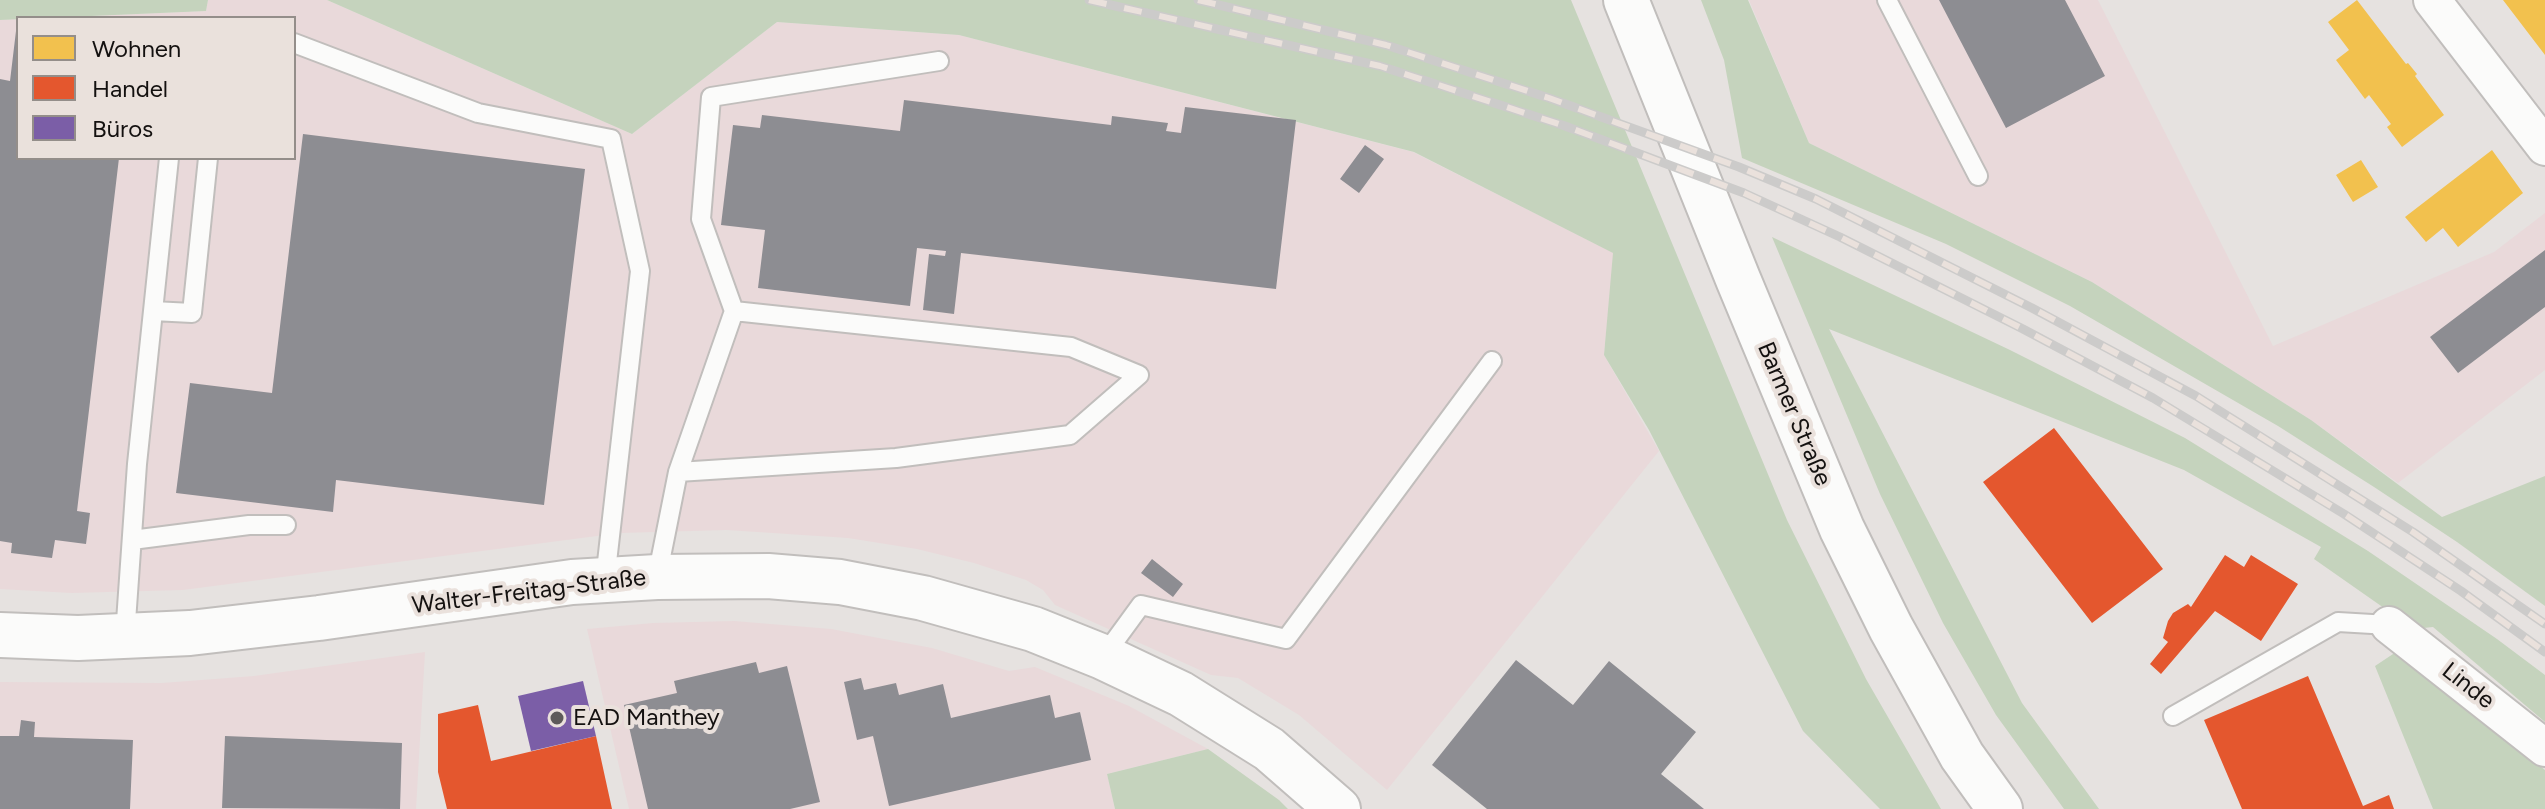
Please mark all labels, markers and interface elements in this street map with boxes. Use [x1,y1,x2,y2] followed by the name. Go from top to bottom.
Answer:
[16,16,296,160] legend
[92,34,181,63] text: Wohnen
[92,74,168,103] text: Handel
[92,114,153,143] text: Büros
[1751,338,1837,490] street label: Barmer Straße
[410,563,648,621] street label: Walter-Freitag-Straße
[2436,657,2500,715] street label: Linde
[573,704,720,732] place label: EAD Manthey
[548,709,566,727] marker: EAD Manthey

